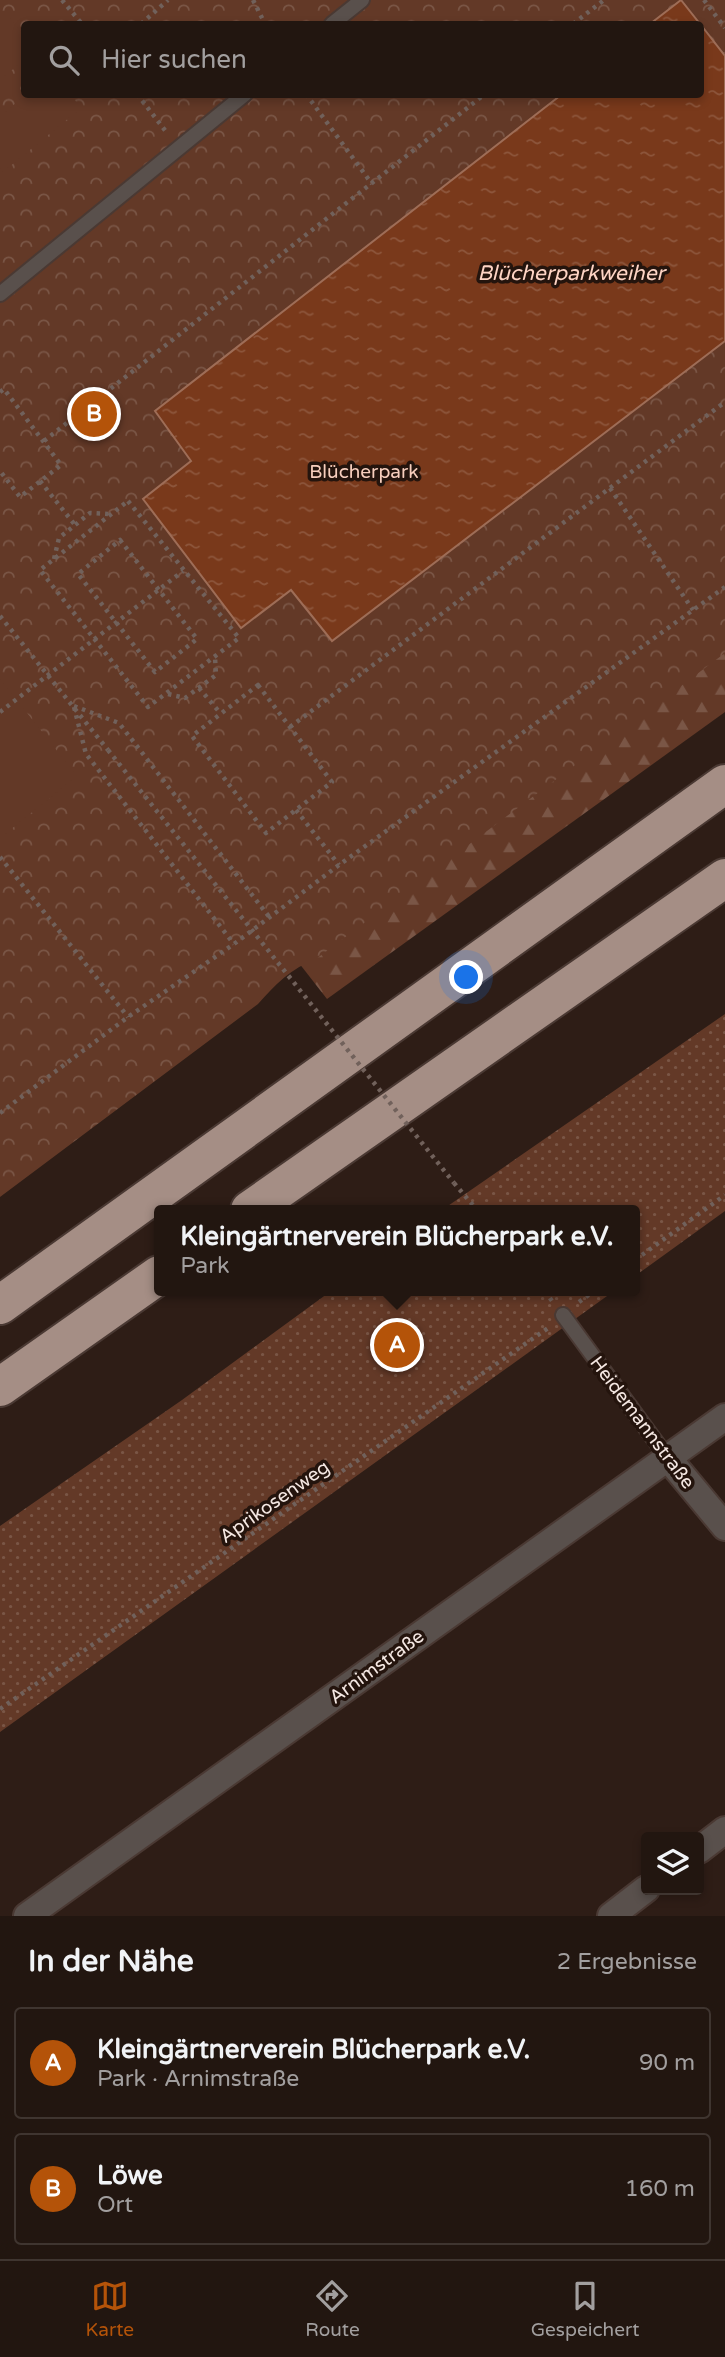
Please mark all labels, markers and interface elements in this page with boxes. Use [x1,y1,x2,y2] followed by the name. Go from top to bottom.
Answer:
[21,21,704,98] search box
[45,41,83,79] icon: search
[101,44,247,75] text: Hier suchen
[477,261,668,286] water label: Blücherparkweiher
[71,388,117,440] pin: B
[309,461,419,483] park label: Blücherpark
[449,960,483,994] your location
[154,1205,640,1296] popup
[180,1221,614,1252] text: Kleingärtnerverein Blücherpark e.V.
[180,1252,229,1280] text: Park
[374,1319,420,1371] pin: A
[585,1352,699,1493] street label: Heidemannstraße
[216,1456,334,1548] street label: Aprikosenweg
[325,1625,428,1709] street label: Arnimstraße
[641,1832,704,1895] map controls
[641,1832,704,1895] button: layers
[28,1943,194,1980] text: In der Nähe
[557,1948,697,1976] text: 2 Ergebnisse
[97,2034,530,2065] text: Kleingärtnerverein Blücherpark e.V.
[44,2049,62,2077] text: A
[639,2049,695,2077] text: 90 m
[97,2065,299,2093] text: Park · Arnimstraße
[97,2160,163,2191] text: Löwe
[45,2175,61,2203] text: B
[625,2175,695,2203] text: 160 m
[97,2191,133,2219] text: Ort
[86,2277,134,2341] tab: Karte
[305,2277,360,2341] tab: Route
[531,2277,639,2341] tab: Gespeichert

